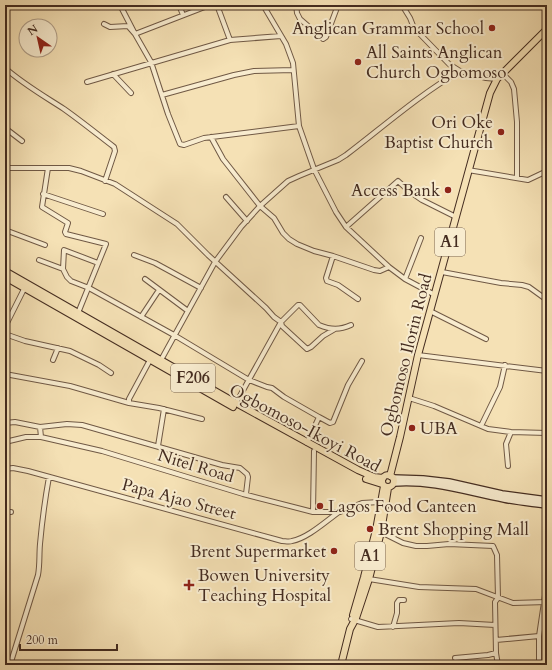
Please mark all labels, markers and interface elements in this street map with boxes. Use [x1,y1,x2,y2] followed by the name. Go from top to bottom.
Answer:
[292,17,485,40] place label: Anglican Grammar School
[18,18,58,58] north arrow
[25,21,41,39] text: N
[487,23,497,33] marker: Anglican Grammar School
[366,41,506,84] place label: All Saints Anglican Church Ogbomoso
[353,57,363,67] marker: All Saints Anglican Church Ogbomoso
[384,111,494,154] place label: Ori Oke Baptist Church
[496,127,506,137] marker: Ori Oke Baptist Church
[351,179,441,202] place label: Access Bank
[443,185,453,195] marker: Access Bank
[435,228,465,256] road number: A1
[375,271,437,439] street label: Ogbomoso Ilorin Road
[171,364,215,392] road number: F206
[225,378,385,478] street label: Ogbomoso-Ikoyi Road
[420,417,458,440] place label: UBA
[407,423,417,433] marker: UBA
[155,444,237,488] street label: Nitel Road
[119,473,239,525] street label: Papa Ajao Street
[328,495,477,518] place label: Lagos Food Canteen
[315,501,325,511] marker: Lagos Food Canteen
[378,518,529,541] place label: Brent Shopping Mall
[365,524,375,534] marker: Brent Shopping Mall
[190,540,327,563] place label: Brent Supermarket
[355,542,385,570] road number: A1
[329,546,339,556] marker: Brent Supermarket
[198,564,332,607] place label: Bowen University Teaching Hospital
[183,579,195,591] marker: Bowen University Teaching Hospital
[20,626,117,652] scale bar
[26,632,59,648] text: 200 m

